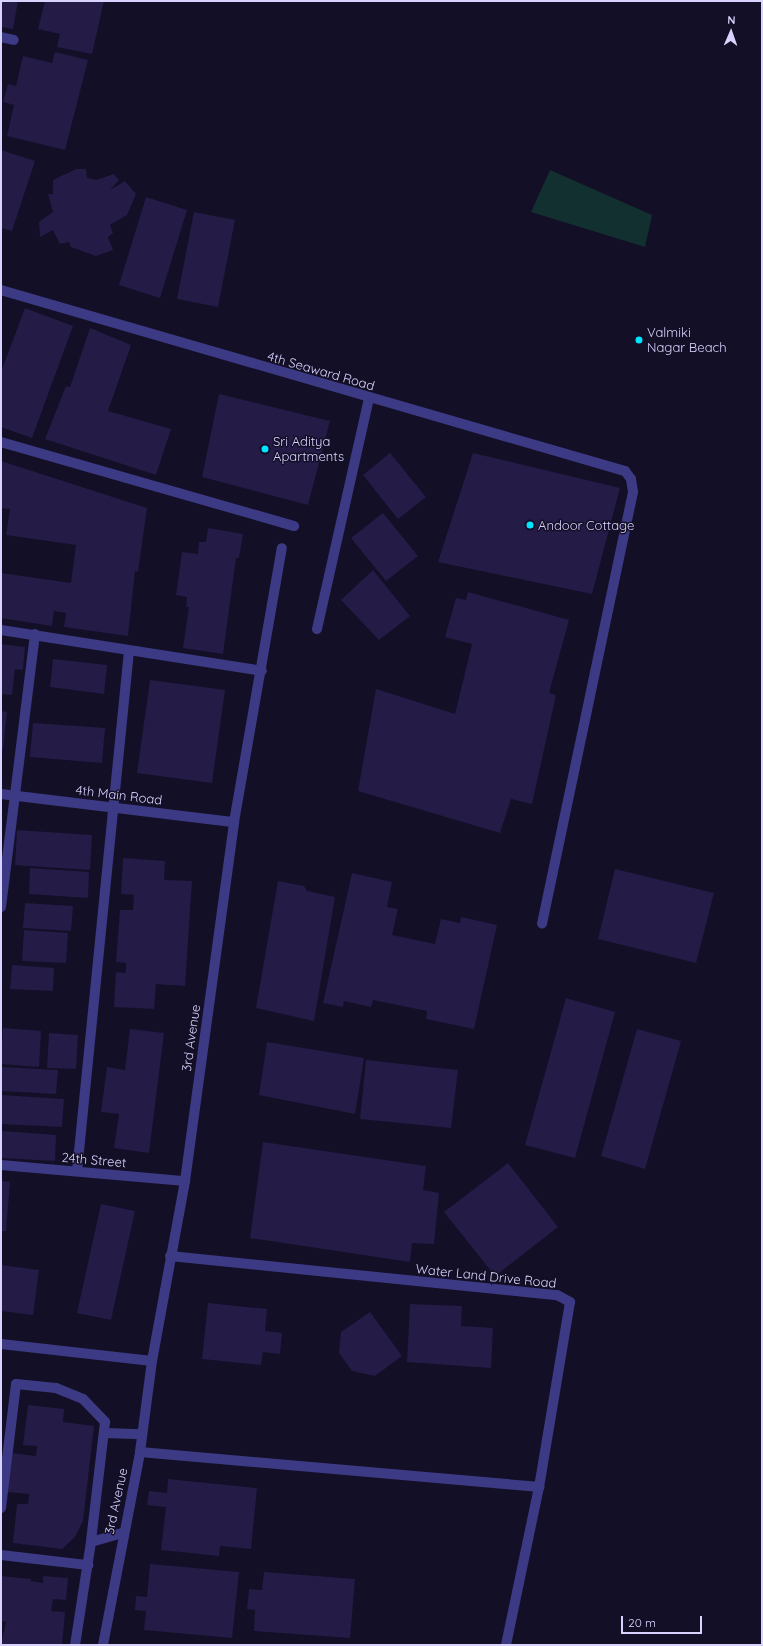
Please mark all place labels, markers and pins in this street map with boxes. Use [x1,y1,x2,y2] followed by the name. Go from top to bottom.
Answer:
[647,325,727,356] place label: Valmiki Nagar Beach
[634,335,644,345] marker: Valmiki Nagar Beach
[273,434,344,465] place label: Sri Aditya Apartments
[260,444,270,454] marker: Sri Aditya Apartments
[538,517,634,533] place label: Andoor Cottage
[525,520,535,530] marker: Andoor Cottage

